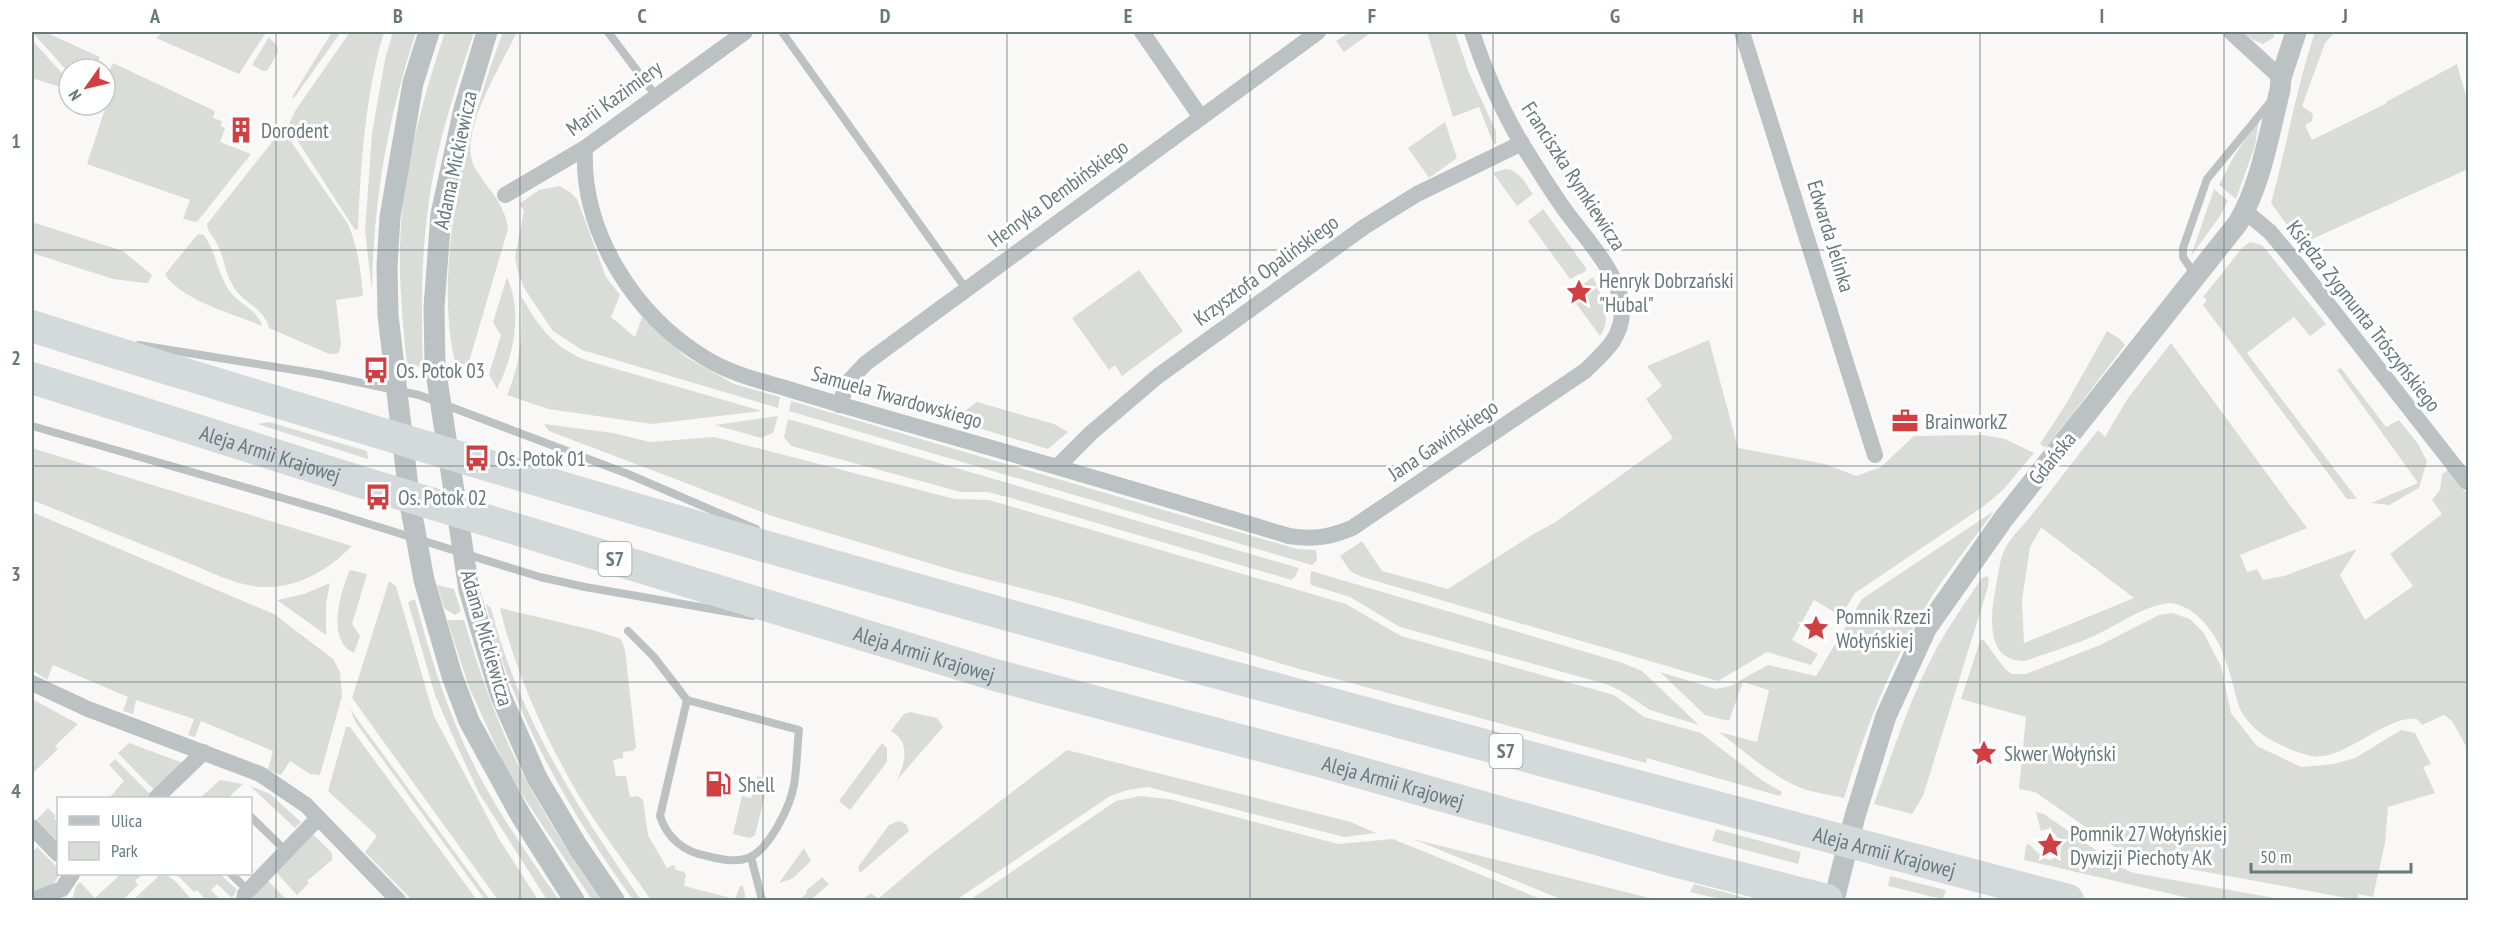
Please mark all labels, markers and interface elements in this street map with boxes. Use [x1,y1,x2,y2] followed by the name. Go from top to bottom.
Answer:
[149,3,161,29] text: A
[393,3,403,29] text: B
[637,3,647,29] text: C
[880,3,891,29] text: D
[1124,3,1132,29] text: E
[1368,3,1376,29] text: F
[1610,3,1620,29] text: G
[1853,3,1863,29] text: H
[2100,3,2104,29] text: I
[2341,3,2348,29] text: J
[561,54,667,142] street label: Marii Kazimiery
[57,57,117,117] north arrow
[64,86,85,105] text: N
[427,88,483,232] street label: Adama Mickiewicza
[1516,96,1632,256] street label: Franciszka Rymkiewicza
[226,115,256,145] building icon: Dorodent
[261,117,329,144] place label: Dorodent
[11,128,21,154] text: 1
[983,133,1133,253] street label: Henryka Dembińskiego
[1801,177,1861,295] street label: Edwarda Jelinka
[1188,208,1344,332] street label: Krzysztofa Opalińskiego
[2281,215,2447,417] street label: Księdza Zygmunta Trószyńskiego
[1599,267,1734,318] place label: Henryk Dobrzański "Hubal"
[1564,277,1594,307] place icon: Henryk Dobrzański "Hubal"
[11,345,21,371] text: 2
[361,355,391,385] bus stop icon: Os. Potok 03
[396,357,485,384] place label: Os. Potok 03
[808,360,986,434] street label: Samuela Twardowskiego
[1382,393,1503,487] street label: Jana Gawińskiego
[1890,406,1920,436] office icon: BrainworkZ
[1925,408,2007,435] place label: BrainworkZ
[197,418,344,488] street label: Aleja Armii Krajowej
[2022,426,2082,490] street label: Gdańska
[462,443,492,473] bus stop icon: Os. Potok 01
[497,445,586,472] place label: Os. Potok 01
[363,482,393,512] bus stop icon: Os. Potok 02
[398,484,487,511] place label: Os. Potok 02
[598,542,632,576] road number: S7
[11,561,21,587] text: 3
[455,567,519,709] street label: Adama Mickiewicza
[1836,603,1931,654] place label: Pomnik Rzezi Wołyńskiej
[1801,613,1831,643] place icon: Pomnik Rzezi Wołyńskiej
[851,619,998,688] street label: Aleja Armii Krajowej
[1490,734,1522,768] road number: S7
[1969,738,1999,768] place icon: Skwer Wołyński
[2004,740,2116,767] place label: Skwer Wołyński
[1319,749,1467,815] street label: Aleja Armii Krajowej
[703,769,733,799] fuel station icon: Shell
[738,771,775,798] place label: Shell
[11,778,21,804] text: 4
[57,797,252,875] legend
[111,809,142,832] text: Ulica
[1811,820,1959,883] street label: Aleja Armii Krajowej
[2070,820,2227,871] place label: Pomnik 27 Wołyńskiej Dywizji Piechoty AK
[2035,830,2065,860] place icon: Pomnik 27 Wołyńskiej Dywizji Piechoty AK
[2251,836,2412,874] scale bar
[111,839,138,862] text: Park
[2260,845,2292,868] text: 50 m

